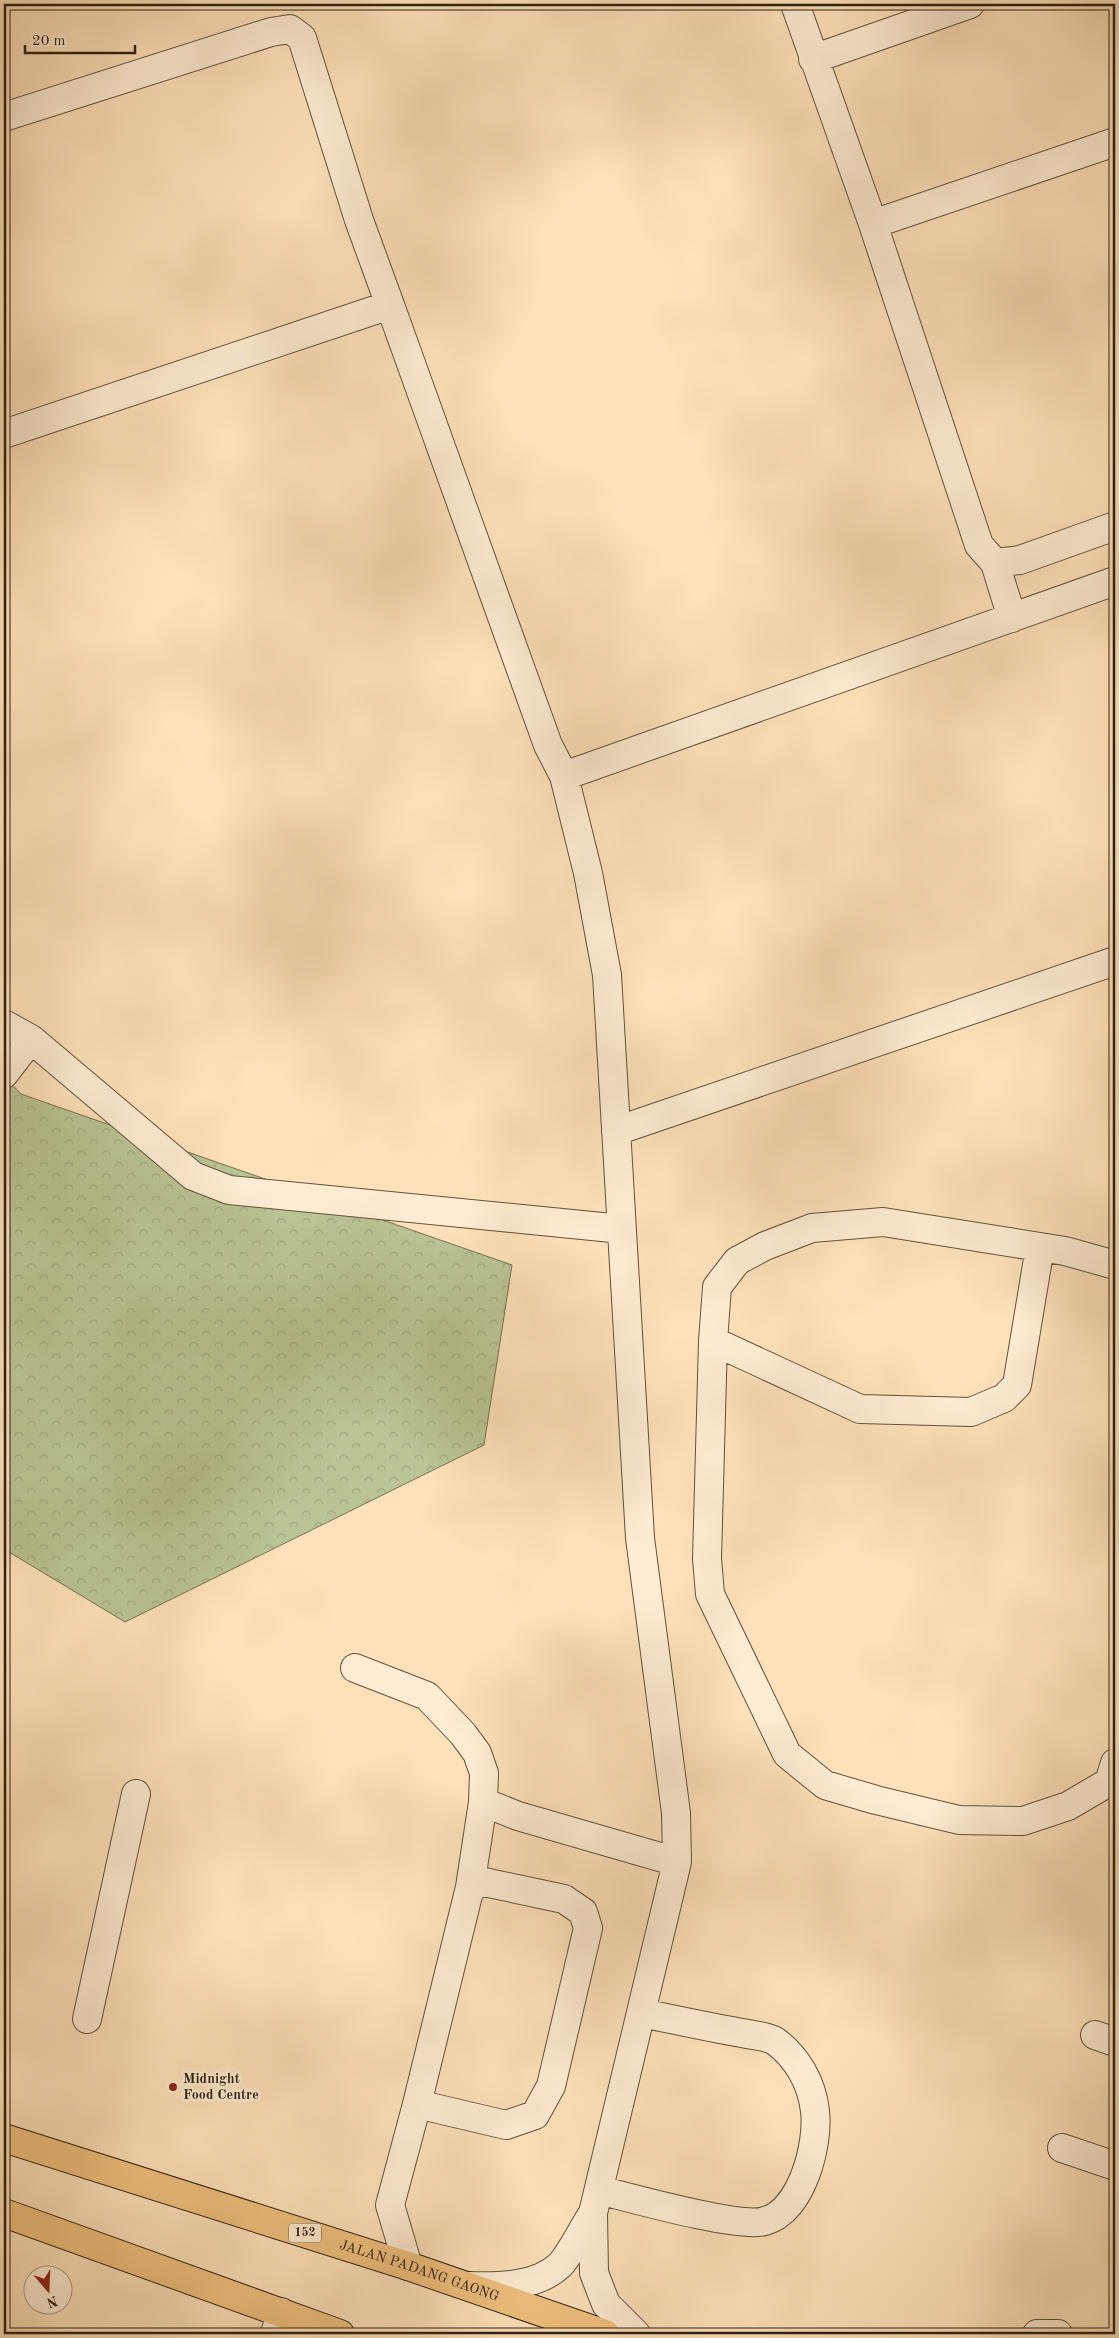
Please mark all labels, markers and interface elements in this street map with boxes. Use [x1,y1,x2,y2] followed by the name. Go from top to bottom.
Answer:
[25,22,135,54] scale bar
[32,34,66,49] text: 20 m
[183,2072,259,2102] place label: Midnight Food Centre
[167,2081,179,2093] marker: Midnight Food Centre
[289,2224,321,2242] road number: 152
[338,2238,501,2304] street label: JALAN PADANG GAONG
[22,2266,72,2316] north arrow
[44,2293,59,2310] text: N

